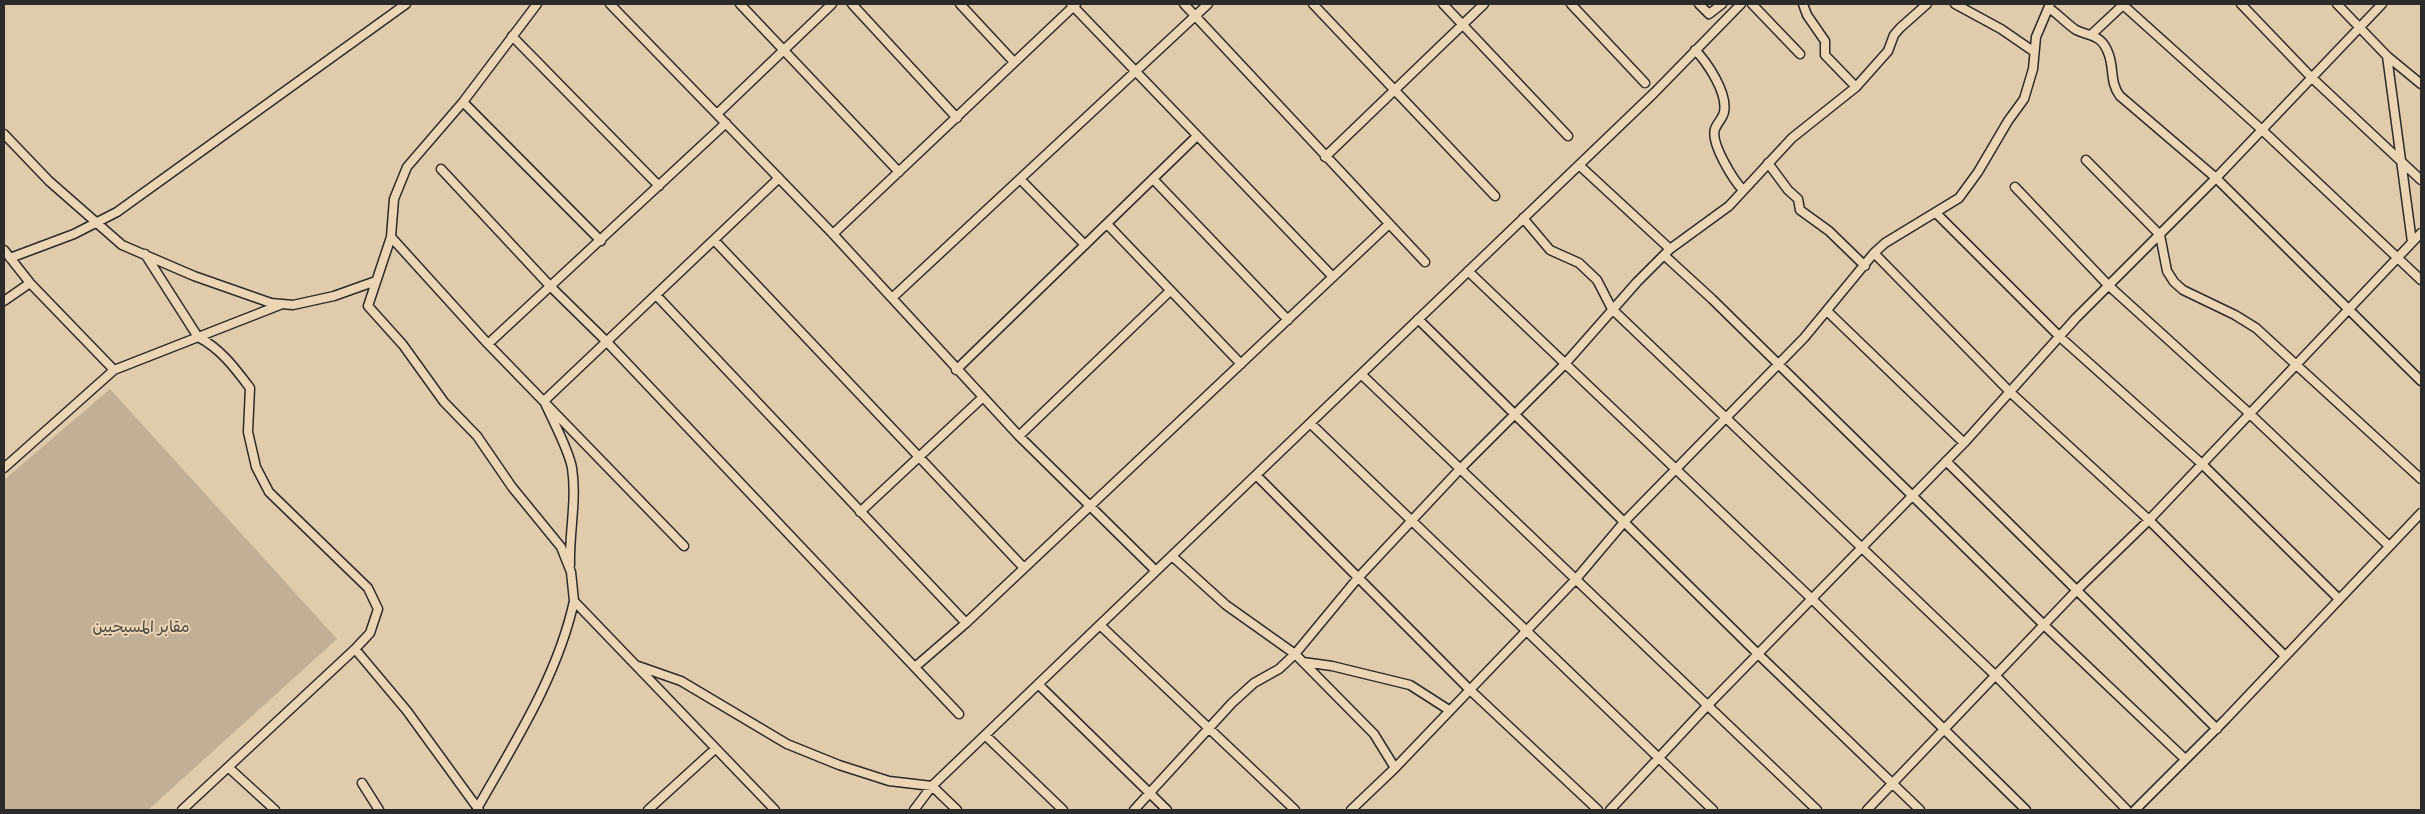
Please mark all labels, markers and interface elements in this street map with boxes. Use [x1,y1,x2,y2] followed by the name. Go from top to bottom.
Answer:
[92,620,190,640] park label: مقابر المسيحيين

